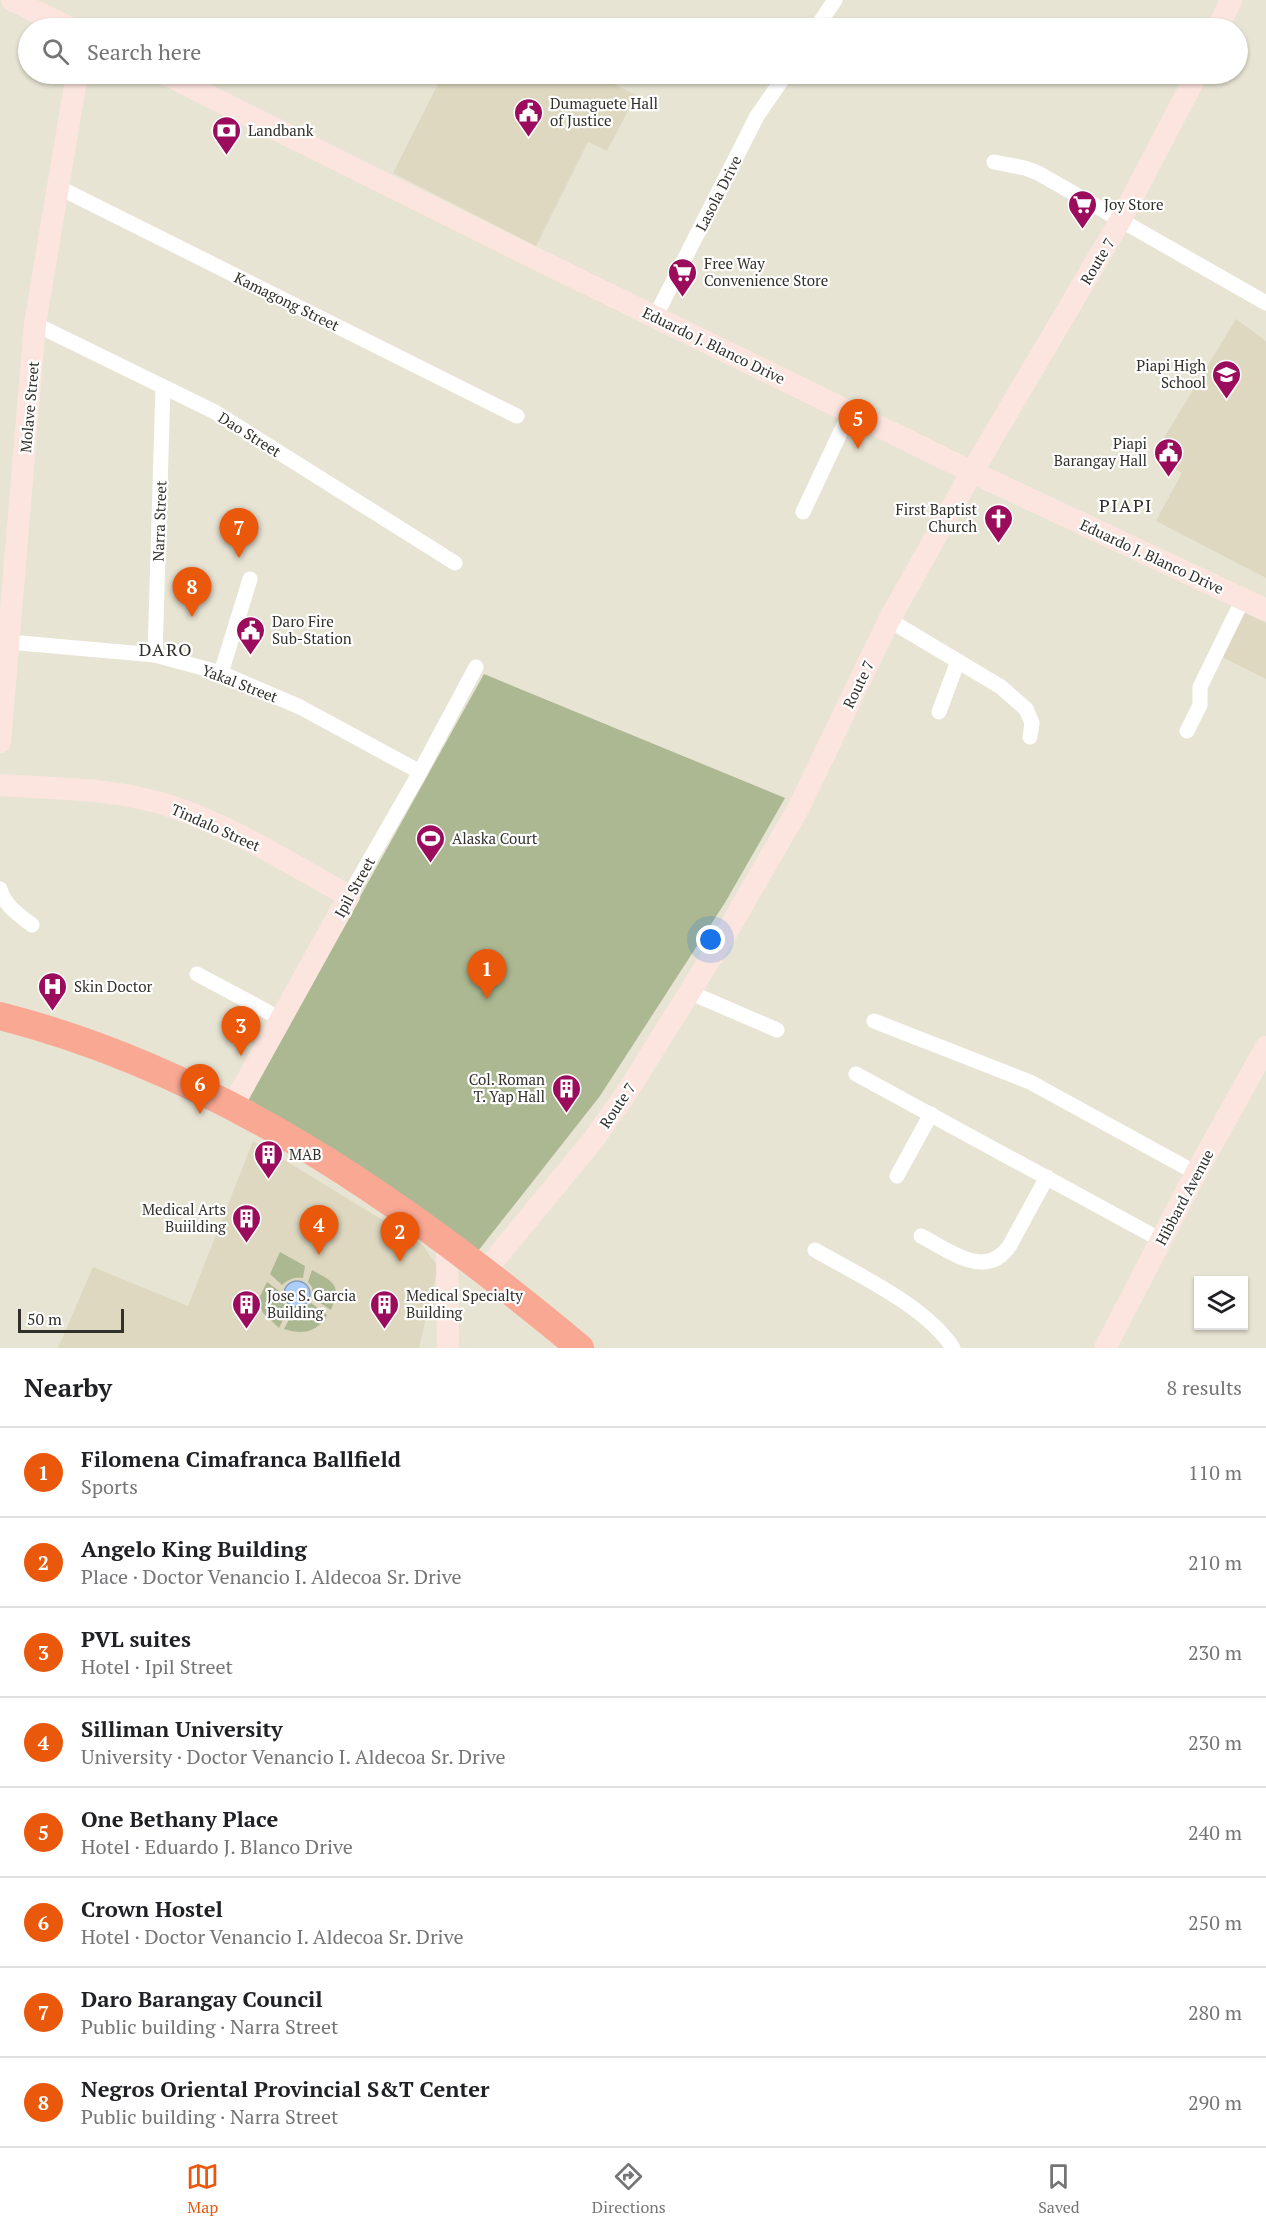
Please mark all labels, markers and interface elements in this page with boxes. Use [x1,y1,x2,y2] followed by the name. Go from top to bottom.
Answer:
[18,18,1248,84] search box
[39,35,72,68] icon: search
[87,37,201,66] text: Search here
[550,93,658,130] place label: Dumaguete Hall of Justice
[513,96,545,138] public building icon: Dumaguete Hall of Justice
[211,114,243,156] bank icon: Landbank
[248,120,314,140] place label: Landbank
[690,152,746,234] street label: Lasola Drive
[1067,188,1099,230] supermarket icon: Joy Store
[1104,194,1164,214] place label: Joy Store
[1075,234,1119,288] street label: Route 7
[704,253,828,290] place label: Free Way Convenience Store
[667,256,699,298] supermarket icon: Free Way Convenience Store
[231,267,343,335] street label: Kamagong Street
[639,302,789,388] street label: Eduardo J. Blanco Drive
[1136,355,1206,392] place label: Piapi High School
[1211,358,1243,400] school or university icon: Piapi High School
[15,360,43,454] street label: Molave Street
[838,400,878,449] pin: 5
[215,407,285,461] street label: Dao Street
[1054,433,1147,470] place label: Piapi Barangay Hall
[1152,436,1184,478] public building icon: Piapi Barangay Hall
[148,480,170,562] street label: Narra Street
[1099,493,1153,517] district label: PIAPI
[896,499,977,536] place label: First Baptist Church
[982,502,1014,544] church icon: First Baptist Church
[220,508,258,558] pin: 7
[1077,514,1227,598] street label: Eduardo J. Blanco Drive
[172,568,212,617] pin: 8
[272,611,352,648] place label: Daro Fire Sub-Station
[235,614,267,656] public building icon: Daro Fire Sub-Station
[139,637,193,661] district label: DARO
[838,657,878,711] street label: Route 7
[199,659,281,707] street label: Yakal Street
[168,799,264,856] street label: Tindalo Street
[415,822,447,864] sports icon: Alaska Court
[452,828,538,848] place label: Alaska Court
[329,853,379,921] street label: Ipil Street
[696,925,725,954] your location
[468,950,506,999] pin: 1
[37,970,69,1012] hospital icon: Skin Doctor
[74,976,153,996] place label: Skin Doctor
[222,1006,260,1056] pin: 3
[180,1064,220,1114] pin: 6
[469,1069,545,1106] place label: Col. Roman T. Yap Hall
[550,1072,582,1114] building icon: Col. Roman T. Yap Hall
[594,1078,640,1132] street label: Route 7
[252,1138,284,1180] building icon: MAB
[289,1144,321,1164] place label: MAB
[1150,1146,1218,1248] street label: Hibbard Avenue
[142,1199,227,1236] place label: Medical Arts Buiilding
[231,1202,263,1244] building icon: Medical Arts Buiilding
[300,1206,338,1255] pin: 4
[380,1212,420,1262] pin: 2
[1194,1276,1248,1330] map controls
[1194,1276,1248,1330] button: layers
[267,1285,357,1322] place label: Jose S. Garcia Building
[406,1285,523,1322] place label: Medical Specialty Building
[230,1288,262,1330] building icon: Jose S. Garcia Building
[369,1288,401,1330] building icon: Medical Specialty Building
[18,1306,124,1334] scale bar
[27,1308,62,1330] text: 50 m
[24,1370,112,1404] text: Nearby
[1167,1374,1242,1401] text: 8 results
[81,1444,401,1473] text: Filomena Cimafranca Ballfield
[38,1459,49,1486] text: 1
[1188,1459,1242,1486] text: 110 m
[81,1473,138,1500] text: Sports
[81,1534,307,1563] text: Angelo King Building
[38,1549,49,1576] text: 2
[1188,1549,1242,1576] text: 210 m
[81,1563,462,1590] text: Place · Doctor Venancio I. Aldecoa Sr. Drive
[81,1624,191,1653] text: PVL suites
[38,1639,49,1666] text: 3
[1188,1639,1242,1666] text: 230 m
[81,1653,233,1680] text: Hotel · Ipil Street
[81,1714,283,1743] text: Silliman University
[38,1729,49,1756] text: 4
[1188,1729,1242,1756] text: 230 m
[81,1743,506,1770] text: University · Doctor Venancio I. Aldecoa Sr. Drive
[81,1804,278,1833] text: One Bethany Place
[38,1819,49,1846] text: 5
[1188,1819,1242,1846] text: 240 m
[81,1833,353,1860] text: Hotel · Eduardo J. Blanco Drive
[81,1894,223,1923] text: Crown Hostel
[38,1909,49,1936] text: 6
[1188,1909,1242,1936] text: 250 m
[81,1923,463,1950] text: Hotel · Doctor Venancio I. Aldecoa Sr. Drive
[81,1984,323,2013] text: Daro Barangay Council
[38,1999,49,2026] text: 7
[1188,1999,1242,2026] text: 280 m
[81,2013,338,2040] text: Public building · Narra Street
[81,2074,489,2103] text: Negros Oriental Provincial S&T Center
[38,2089,49,2116] text: 8
[1188,2089,1242,2116] text: 290 m
[81,2103,338,2130] text: Public building · Narra Street
[186,2160,219,2218] tab: Map
[592,2160,666,2218] tab: Directions
[1038,2160,1080,2218] tab: Saved

